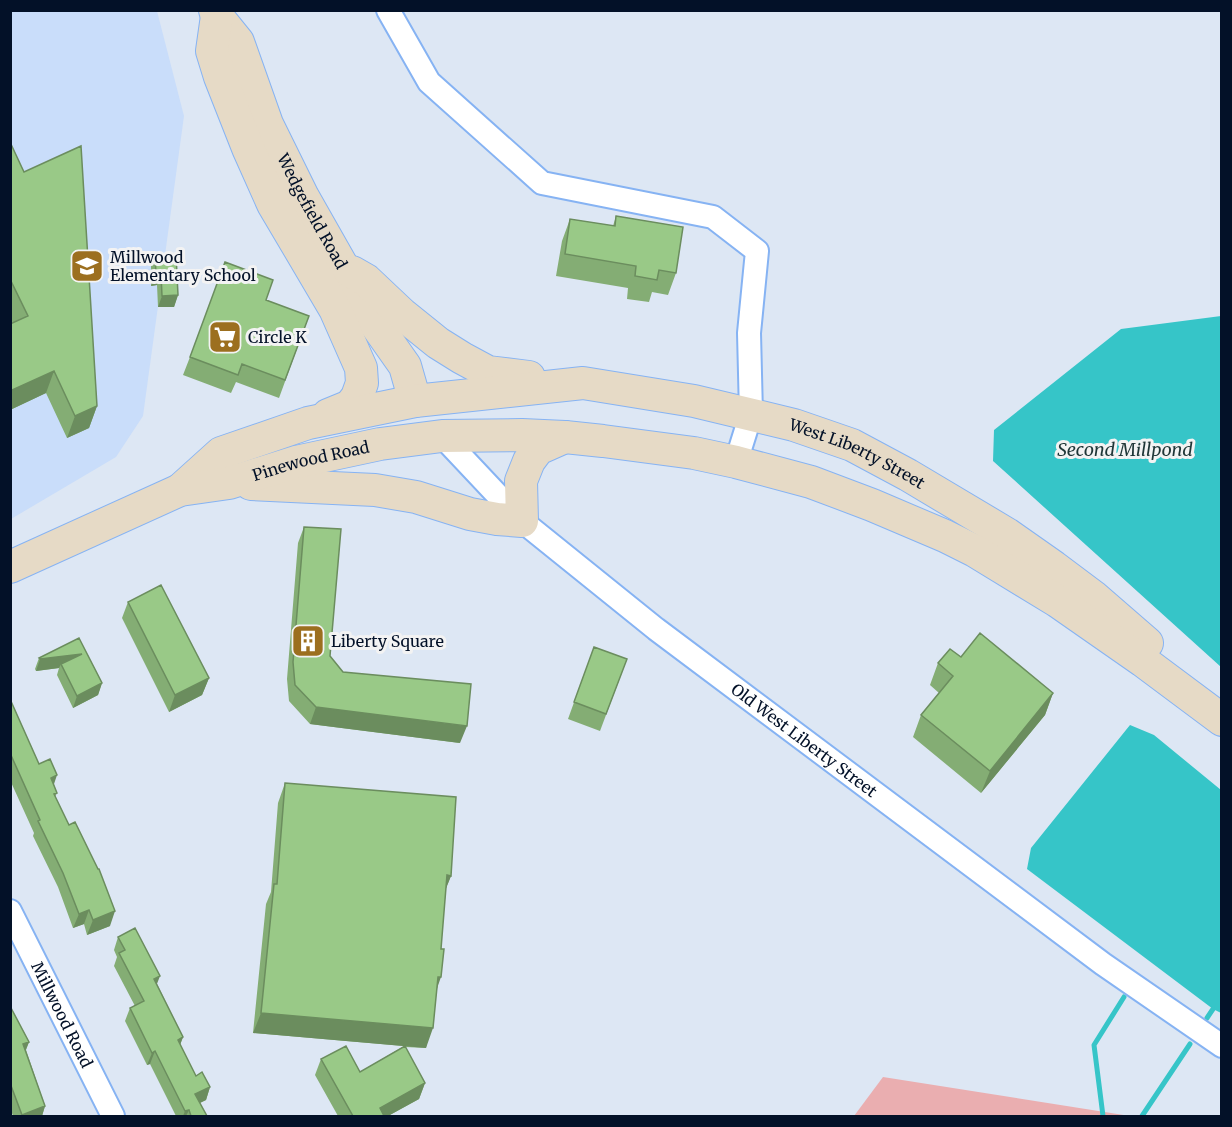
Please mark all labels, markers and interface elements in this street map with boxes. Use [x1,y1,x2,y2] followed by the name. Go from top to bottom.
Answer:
[273,149,352,273] street label: Wedgefield Road
[110,247,256,285] place label: Millwood Elementary School
[69,248,105,284] school or university icon: Millwood Elementary School
[207,319,243,355] supermarket icon: Circle K
[248,327,307,347] place label: Circle K
[786,414,929,493] street label: West Liberty Street
[250,437,371,485] street label: Pinewood Road
[1057,438,1193,461] water label: Second Millpond
[290,623,326,659] building icon: Liberty Square
[331,631,444,651] place label: Liberty Square
[727,679,882,802] street label: Old West Liberty Street
[27,958,97,1071] street label: Millwood Road

